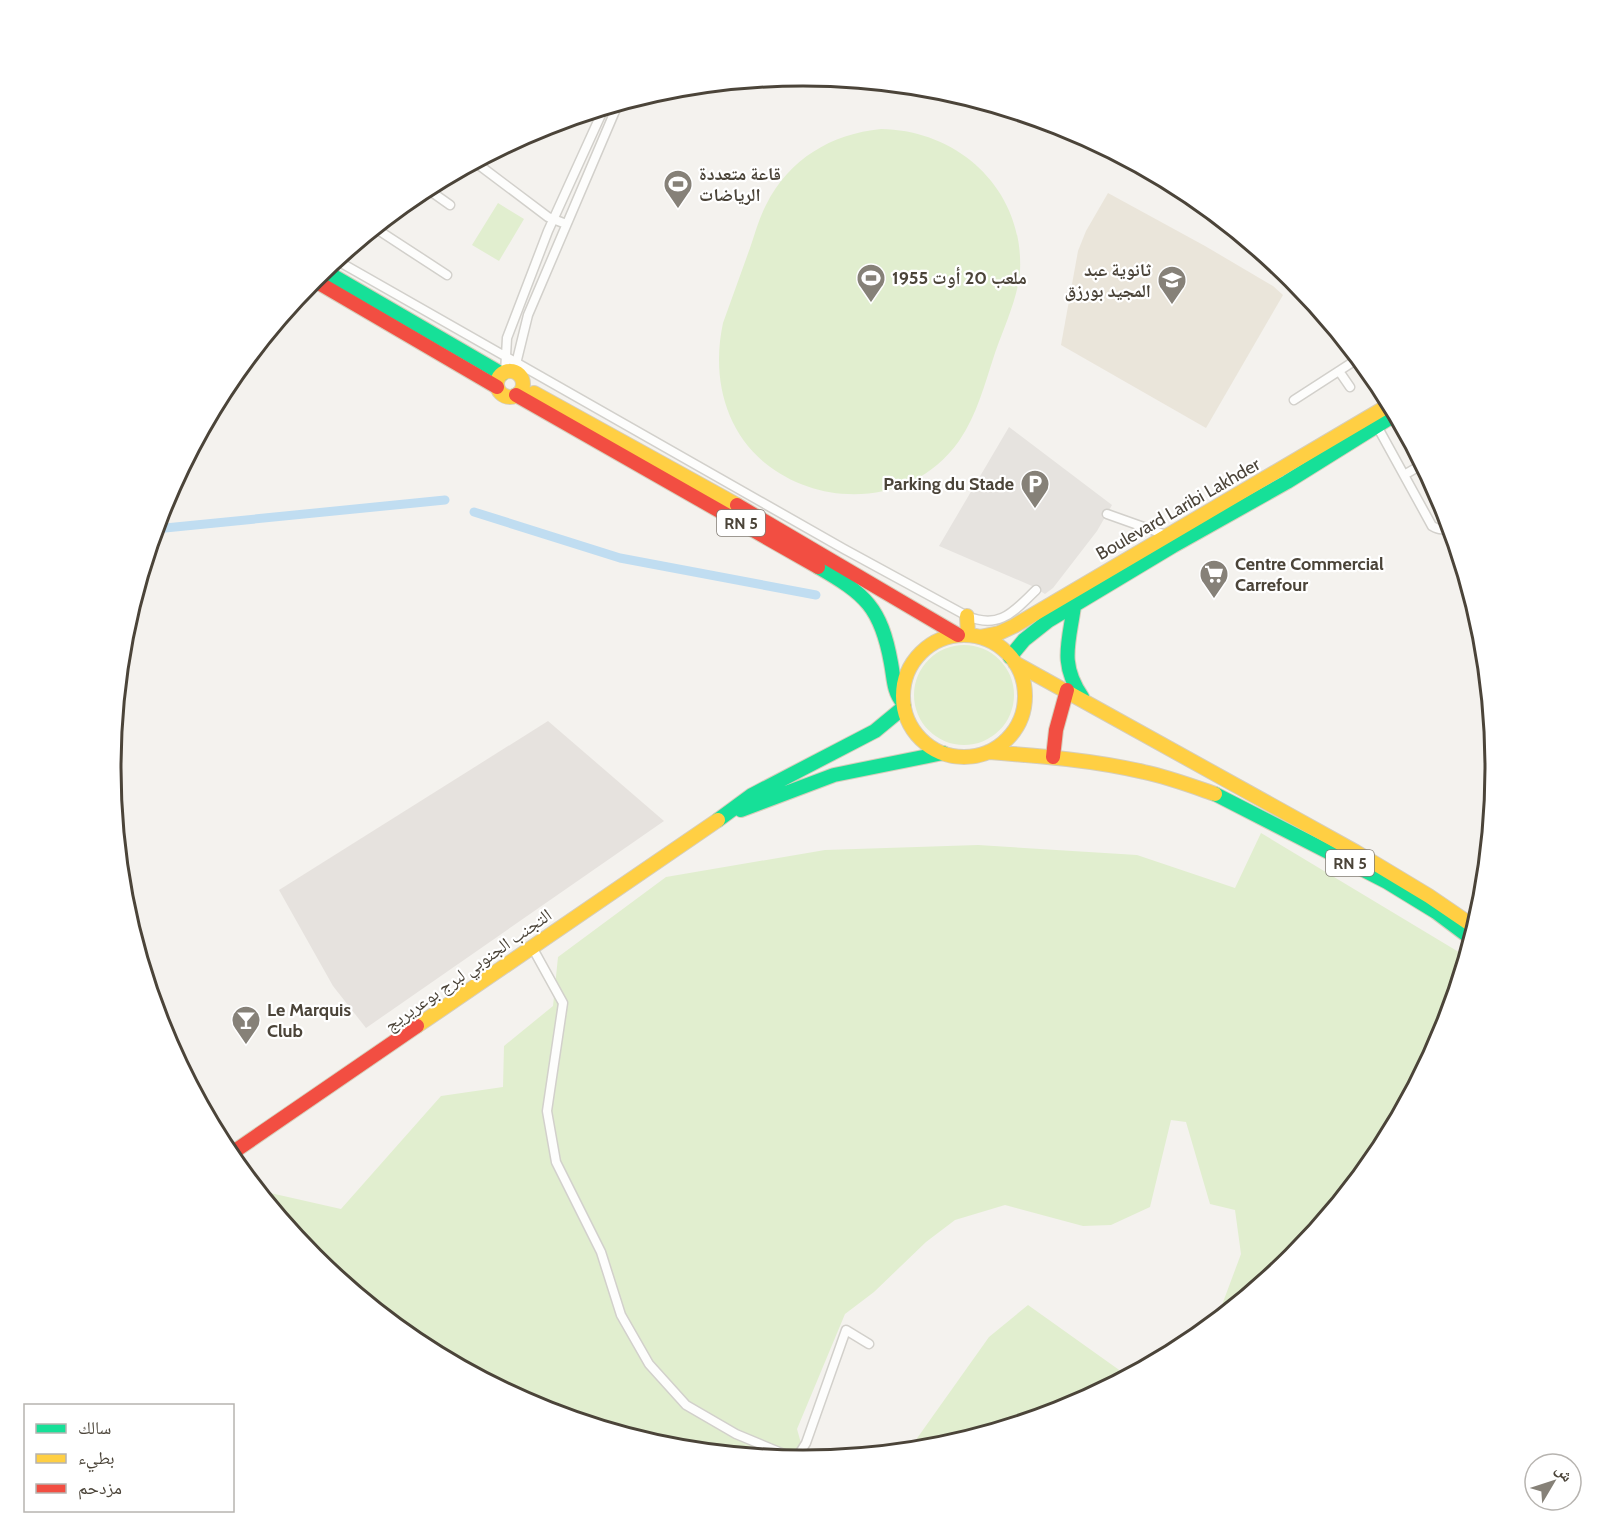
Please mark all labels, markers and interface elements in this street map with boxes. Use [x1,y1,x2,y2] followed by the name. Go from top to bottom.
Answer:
[699,163,781,206] place label: قاعة متعددة الرياضات
[662,168,694,210] sports icon: قاعة متعددة الرياضات
[1064,259,1151,302] place label: ثانوية عبد المجيد بورزق
[855,262,887,304] sports icon: ملعب 20 أوت 1955
[1156,264,1188,306] school or university icon: ثانوية عبد المجيد بورزق
[892,267,1027,289] place label: ملعب 20 أوت 1955
[1092,453,1264,565] street label: Boulevard Laribi Lakhder
[1019,468,1051,510] parking icon: Parking du Stade
[883,473,1014,495] place label: Parking du Stade
[717,510,765,536] road number: RN 5
[1235,553,1384,596] place label: Centre Commercial Carrefour
[1198,558,1230,600] supermarket icon: Centre Commercial Carrefour
[1326,850,1374,876] road number: RN 5
[380,904,558,1039] street label: التجنب الجنوبي لبرج بوعريريج
[267,999,351,1042] place label: Le Marquis Club
[230,1004,262,1046] bar icon: Le Marquis Club
[24,1404,234,1512] legend
[78,1417,111,1439] text: سالك
[78,1447,115,1473] text: بطيء
[1523,1452,1583,1512] north arrow
[1552,1460,1577,1485] text: ش
[78,1477,122,1500] text: مزدحم

